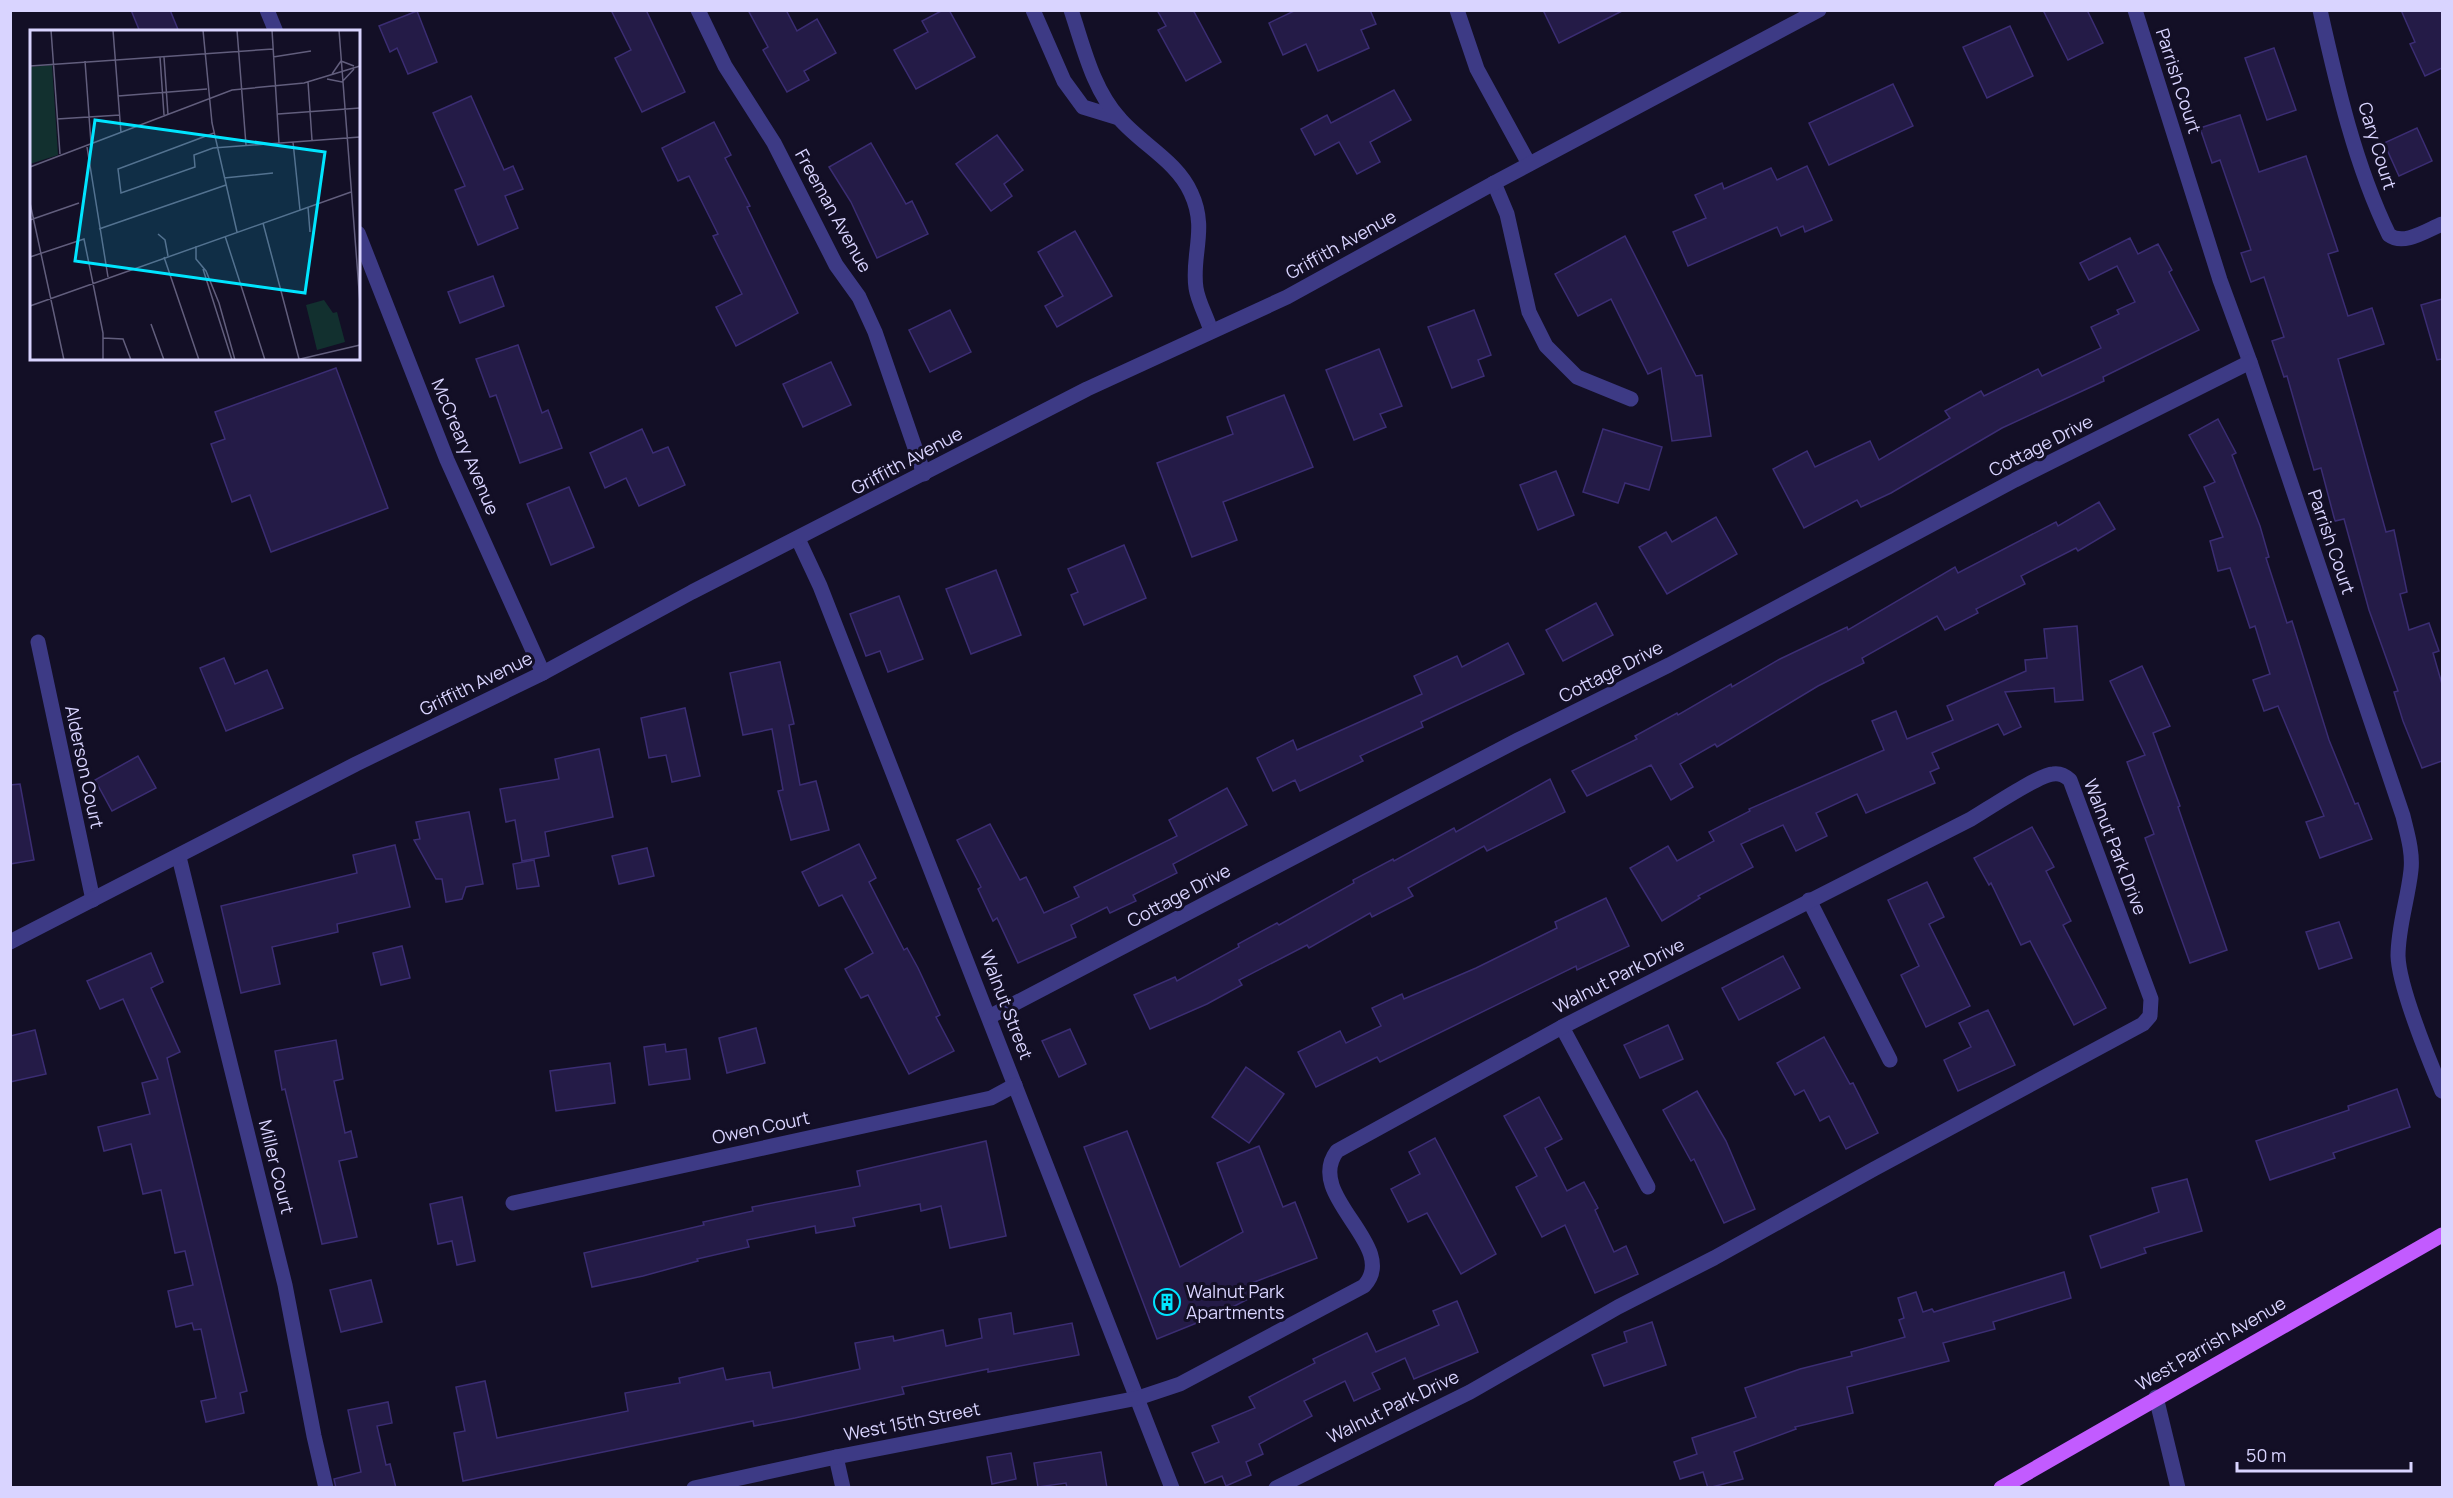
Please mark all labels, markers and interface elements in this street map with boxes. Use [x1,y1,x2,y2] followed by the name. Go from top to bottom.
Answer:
[2151,25,2207,136] street label: Parrish Court
[30,30,360,360] inset map
[2353,99,2403,192] street label: Cary Court
[790,145,878,276] street label: Freeman Avenue
[1281,204,1400,284] street label: Griffith Avenue
[426,375,505,518] street label: McCreary Avenue
[1984,409,2097,482] street label: Cottage Drive
[847,421,966,500] street label: Griffith Avenue
[2303,486,2361,597] street label: Parrish Court
[1554,635,1667,708] street label: Cottage Drive
[415,645,536,721] street label: Griffith Avenue
[60,703,110,831] street label: Alderson Court
[2079,775,2153,918] street label: Walnut Park Drive
[1123,858,1234,932] street label: Cottage Drive
[1549,932,1688,1018] street label: Walnut Park Drive
[975,947,1039,1063] street label: Walnut Street
[710,1105,812,1149] street label: Owen Court
[254,1117,300,1216] street label: Miller Court
[1186,1279,1285,1324] place label: Walnut Park Apartments
[1152,1287,1182,1317] building icon: Walnut Park Apartments
[2131,1290,2290,1396] street label: West Parrish Avenue
[1323,1364,1463,1448] street label: Walnut Park Drive
[842,1396,982,1446] street label: West 15th Street
[2237,1435,2411,1473] scale bar
[2246,1443,2286,1467] text: 50 m

